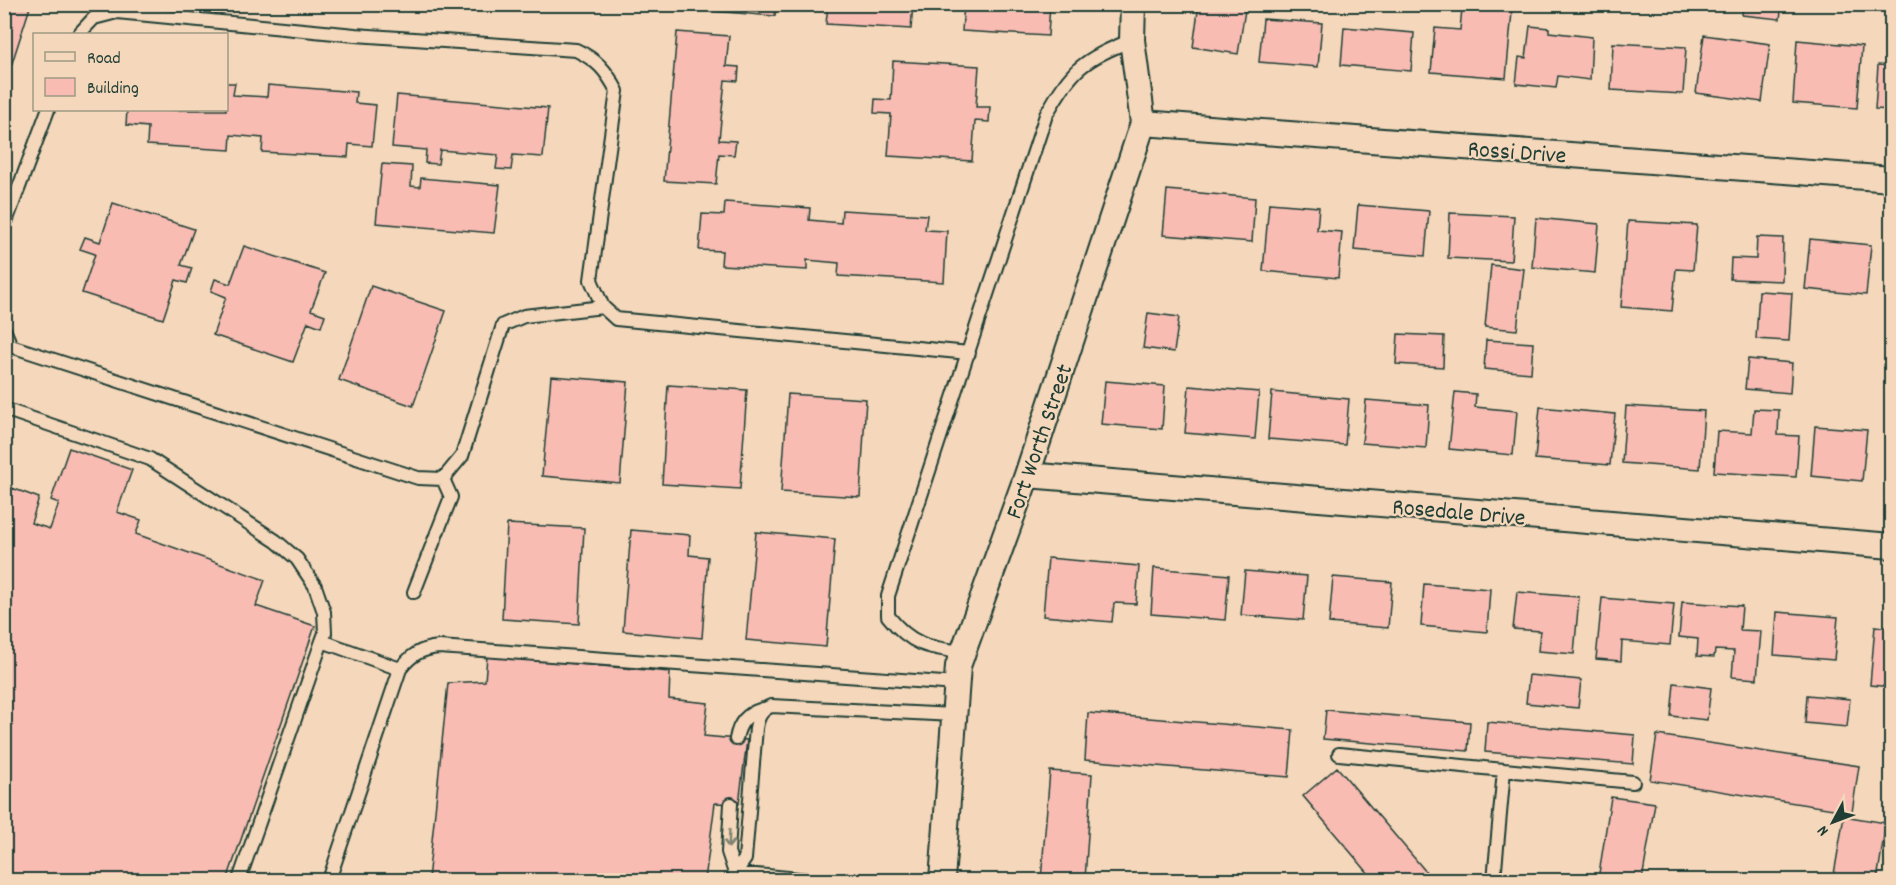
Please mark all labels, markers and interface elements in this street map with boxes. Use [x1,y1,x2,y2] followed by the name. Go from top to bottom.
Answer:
[33,33,228,111] legend
[87,47,121,72] text: Road
[87,77,139,102] text: Building
[1466,134,1567,174] street label: Rossi Drive
[998,360,1083,524] street label: Fort Worth Street
[1391,491,1527,537] street label: Rosedale Drive
[1803,792,1863,852] north arrow
[1812,820,1835,841] text: N
[724,828,735,848] one-way arrow

